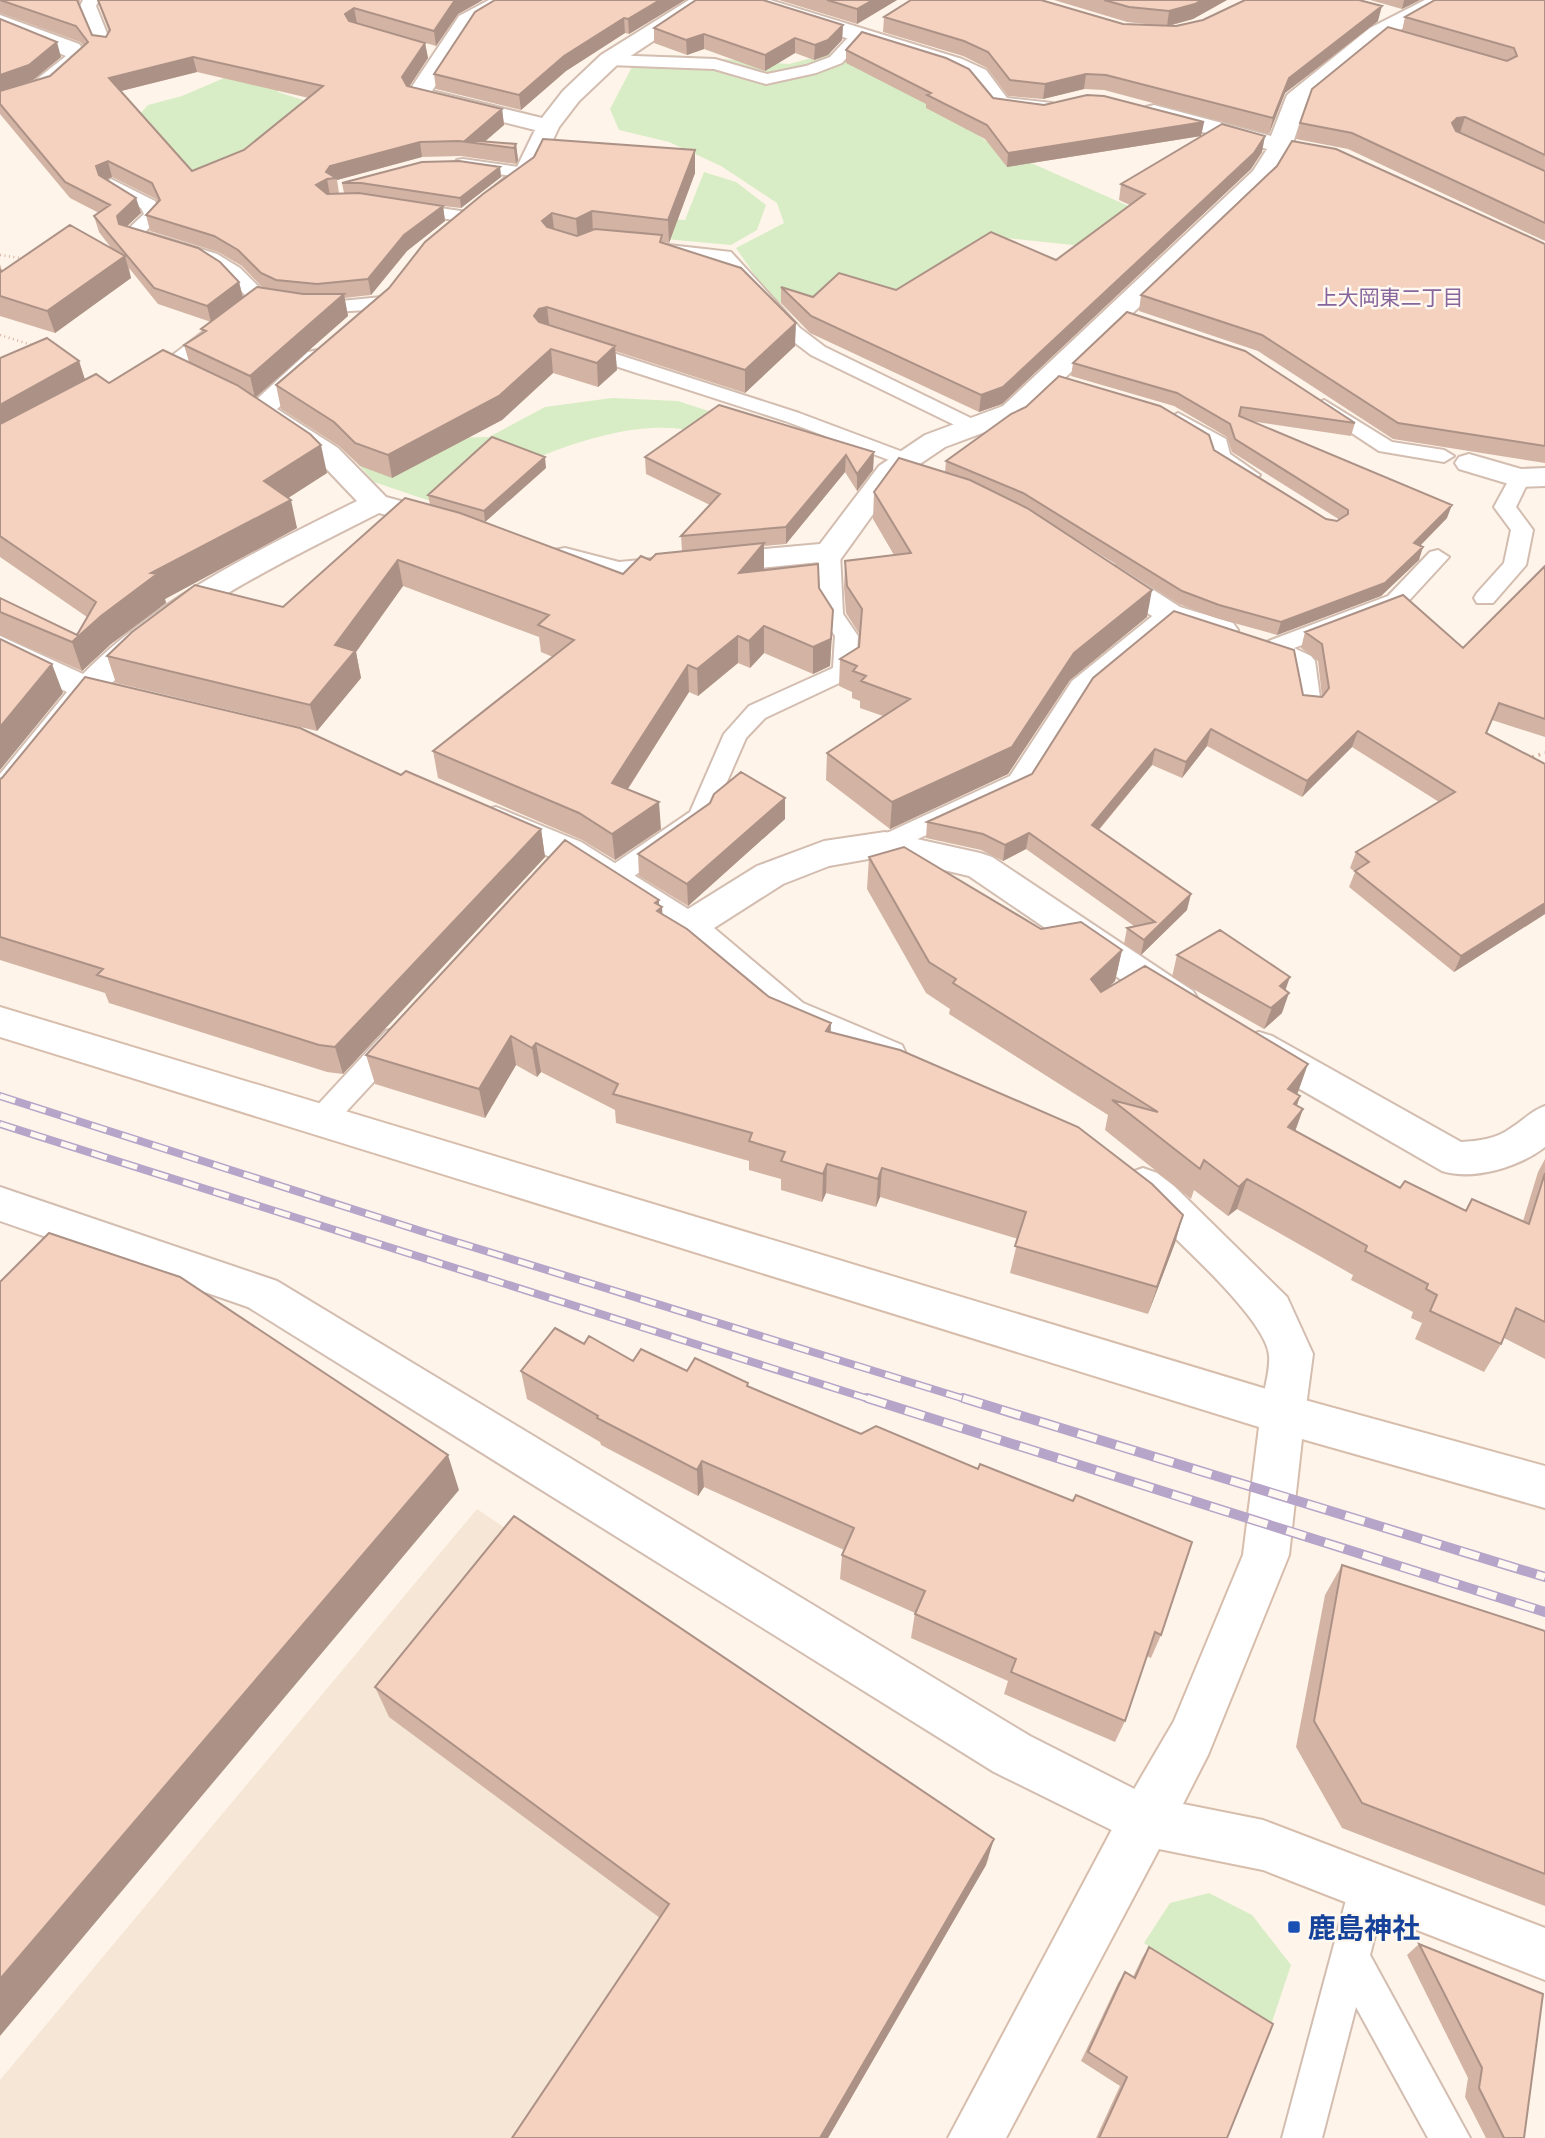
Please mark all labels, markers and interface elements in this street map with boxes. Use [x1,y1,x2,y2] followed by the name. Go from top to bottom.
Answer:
[1317,283,1464,311] district label: 上大岡東二丁目
[1308,1908,1420,1946] place label: 鹿島神社
[1286,1919,1302,1935] marker: 鹿島神社

